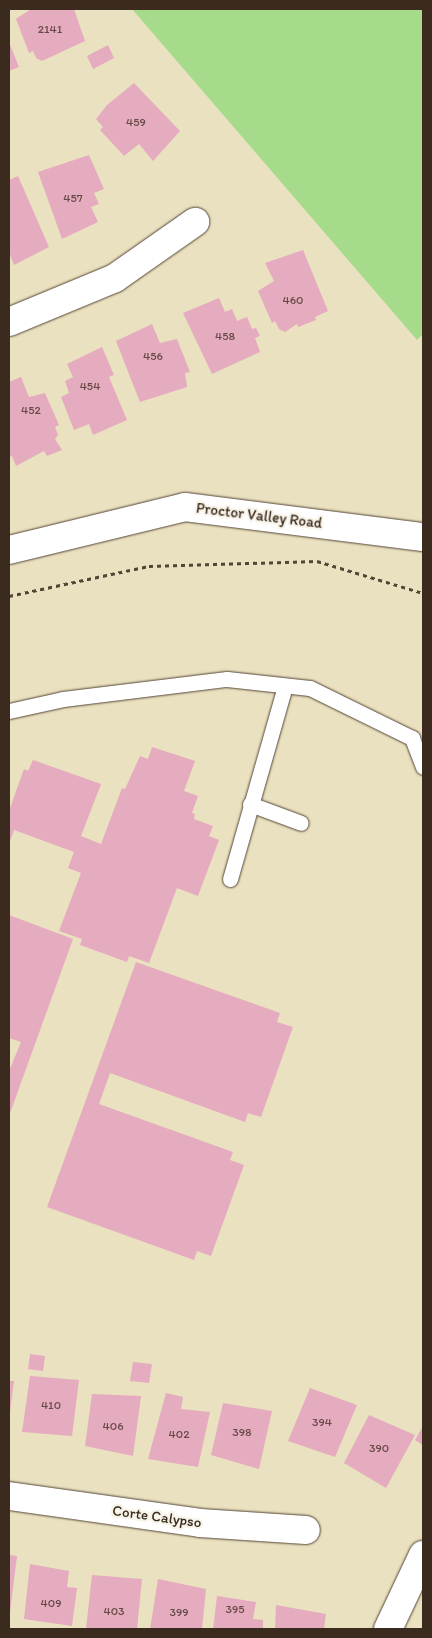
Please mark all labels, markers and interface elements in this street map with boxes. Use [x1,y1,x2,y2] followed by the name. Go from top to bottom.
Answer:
[38,23,62,37] house number: 2141
[126,116,146,130] house number: 459
[63,192,83,206] house number: 457
[283,294,303,308] house number: 460
[215,330,235,344] house number: 458
[143,350,163,364] house number: 456
[80,380,100,394] house number: 454
[21,404,41,418] house number: 452
[195,499,323,533] street label: Proctor Valley Road
[41,1399,61,1413] house number: 410
[312,1416,332,1430] house number: 394
[103,1420,123,1434] house number: 406
[232,1426,252,1440] house number: 398
[169,1428,189,1442] house number: 402
[369,1442,389,1456] house number: 390
[111,1502,203,1532] street label: Corte Calypso
[41,1597,61,1611] house number: 409
[225,1603,245,1617] house number: 395
[103,1605,125,1619] house number: 403
[169,1606,189,1620] house number: 399

